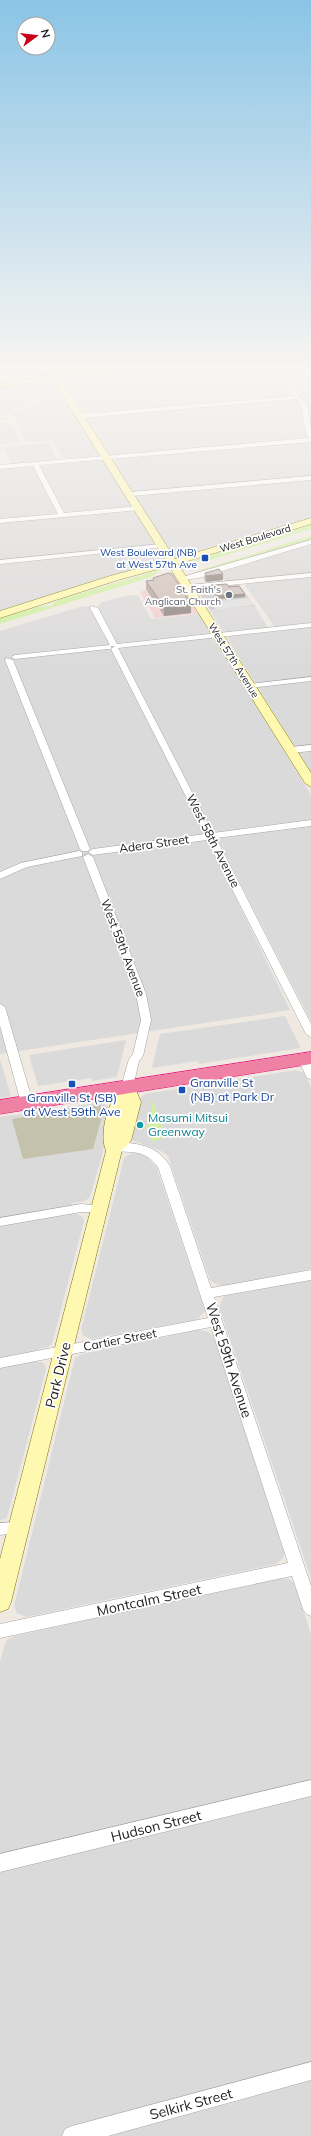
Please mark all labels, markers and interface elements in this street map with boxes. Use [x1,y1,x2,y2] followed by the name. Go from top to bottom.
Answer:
[16,16,56,56] north arrow
[38,28,53,39] text: N
[218,521,292,555] street label: West Boulevard
[100,546,197,571] place label: West Boulevard (NB) at West 57th Ave
[200,553,210,563] marker: West Boulevard (NB) at West 57th Ave
[145,583,221,608] place label: St. Faith's Anglican Church
[224,590,234,600] marker: St. Faith's Anglican Church
[205,620,262,700] street label: West 57th Avenue
[183,791,244,890] street label: West 58th Avenue
[118,831,190,856] street label: Adera Street
[98,897,149,999] street label: West 59th Avenue
[190,1075,275,1104] place label: Granville St (NB) at Park Dr
[67,1079,77,1089] marker: Granville St (SB) at West 59th Ave
[177,1085,187,1095] marker: Granville St (NB) at Park Dr
[23,1090,121,1119] place label: Granville St (SB) at West 59th Ave
[148,1110,228,1139] place label: Masumi Mitsui Greenway
[135,1120,145,1130] marker: Masumi Mitsui Greenway
[202,1300,256,1420] street label: West 59th Avenue
[82,1325,158,1354] street label: Cartier Street
[41,1340,75,1410] street label: Park Drive
[95,1580,203,1620] street label: Montcalm Street
[109,1806,203,1846] street label: Hudson Street
[148,2084,234,2124] street label: Selkirk Street

